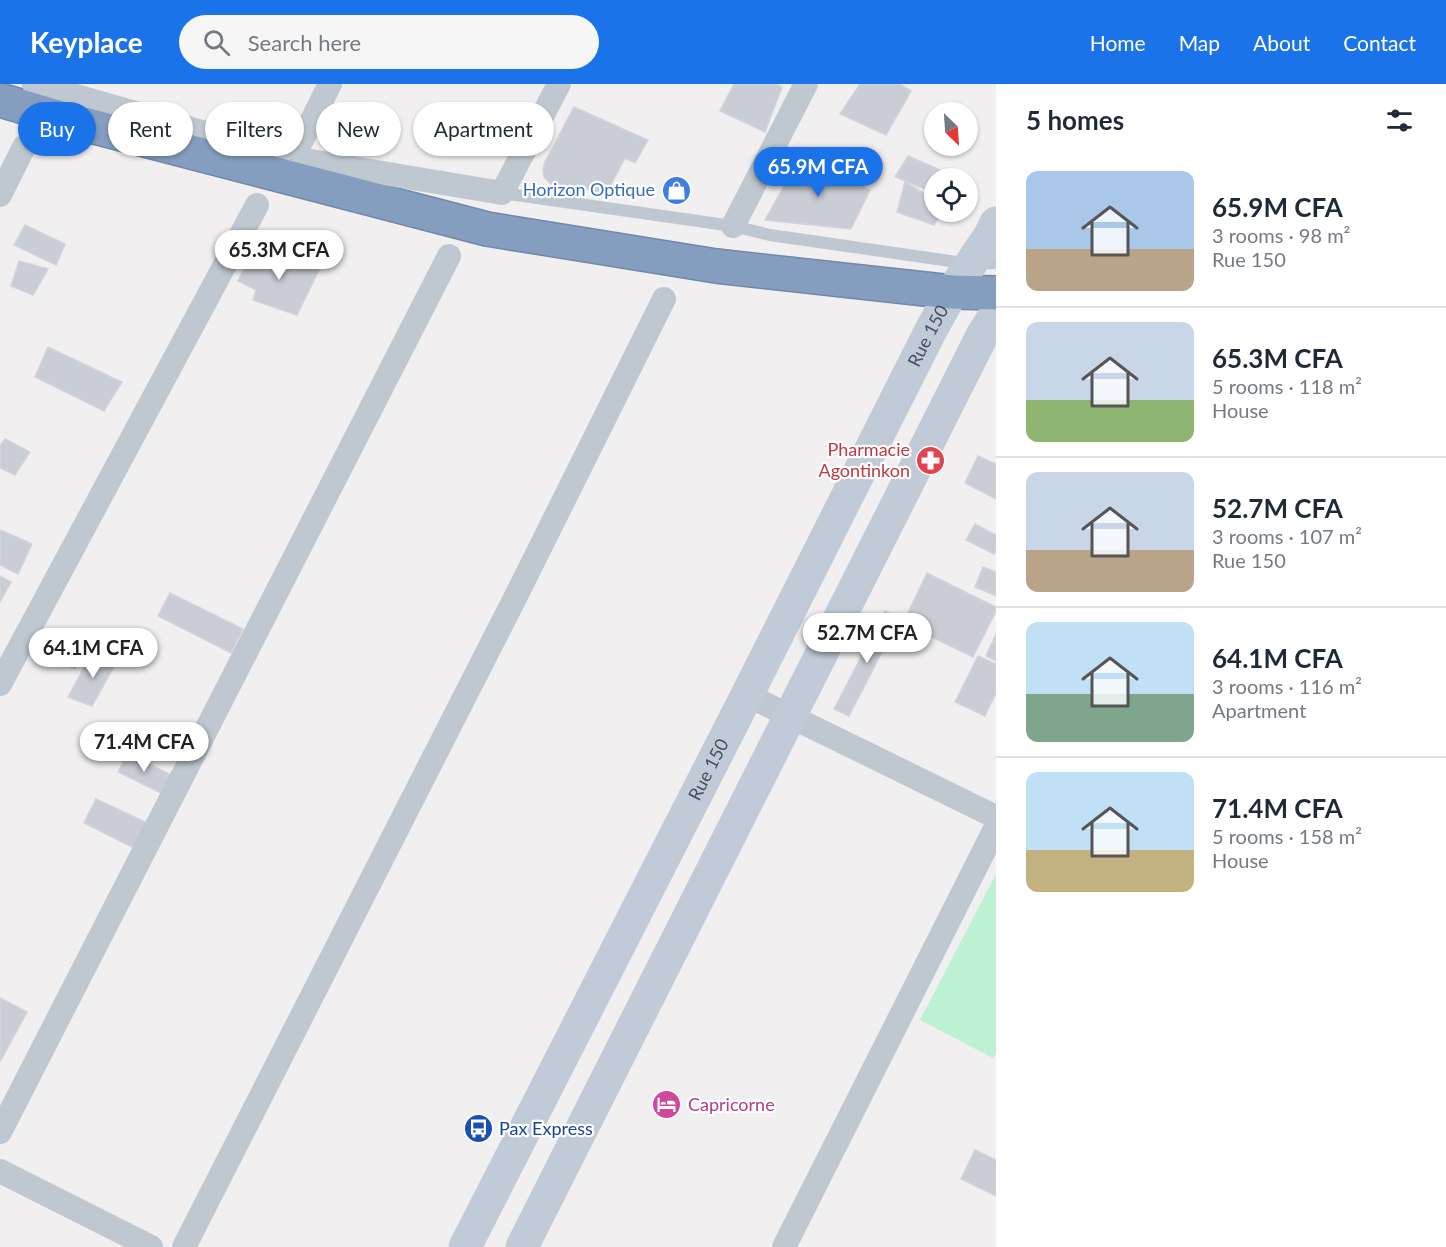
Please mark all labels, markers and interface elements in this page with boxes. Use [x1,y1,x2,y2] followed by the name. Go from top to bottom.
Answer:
[179,15,599,69] search box
[30,25,143,59] text: Keyplace
[200,26,233,59] icon: search
[248,29,361,56] text: Search here
[1090,30,1146,55] text: Home
[1179,30,1220,55] text: Map
[1253,30,1310,55] text: About
[1343,30,1416,55] text: Contact
[18,102,96,156] chip: Buy
[108,102,193,156] chip: Rent
[205,102,304,156] chip: Filters
[316,102,401,156] chip: New
[413,102,554,156] chip: Apartment
[924,102,978,156] north arrow
[924,102,978,222] map controls
[1026,104,1124,136] text: 5 homes
[1383,104,1416,137] icon: filters
[749,147,887,198] pin: 65.9M CFA
[768,154,868,178] text: 65.9M CFA
[924,168,978,222] button: locate
[660,174,692,206] shop icon: Horizon Optique
[523,178,655,200] place label: Horizon Optique
[1212,191,1343,223] text: 65.9M CFA
[1074,195,1146,267] icon: home
[1212,223,1350,247] text: 3 rooms · 98 m²
[210,230,348,281] pin: 65.3M CFA
[229,237,329,261] text: 65.3M CFA
[1212,247,1286,271] text: Rue 150
[902,301,953,370] street label: Rue 150
[1212,342,1343,374] text: 65.3M CFA
[1074,346,1146,418] icon: home
[1212,374,1362,398] text: 5 rooms · 118 m²
[1212,398,1269,422] text: House
[818,438,910,481] place label: Pharmacie Agontinkon
[915,444,947,476] pharmacy icon: Pharmacie Agontinkon
[1212,492,1343,524] text: 52.7M CFA
[1074,496,1146,568] icon: home
[1212,524,1362,548] text: 3 rooms · 107 m²
[1212,548,1286,572] text: Rue 150
[798,613,936,664] pin: 52.7M CFA
[817,620,917,644] text: 52.7M CFA
[24,628,162,679] pin: 64.1M CFA
[43,635,143,659] text: 64.1M CFA
[1212,642,1343,674] text: 64.1M CFA
[1074,646,1146,718] icon: home
[1212,674,1362,698] text: 3 rooms · 116 m²
[1212,698,1306,722] text: Apartment
[75,722,213,773] pin: 71.4M CFA
[94,729,194,753] text: 71.4M CFA
[683,735,733,804] street label: Rue 150
[1212,792,1343,824] text: 71.4M CFA
[1074,796,1146,868] icon: home
[1212,824,1362,848] text: 5 rooms · 158 m²
[1212,848,1269,872] text: House
[651,1089,683,1121] hotel icon: Capricorne
[688,1093,775,1115] place label: Capricorne
[462,1113,494,1145] bus stop icon: Pax Express
[499,1117,593,1139] place label: Pax Express

